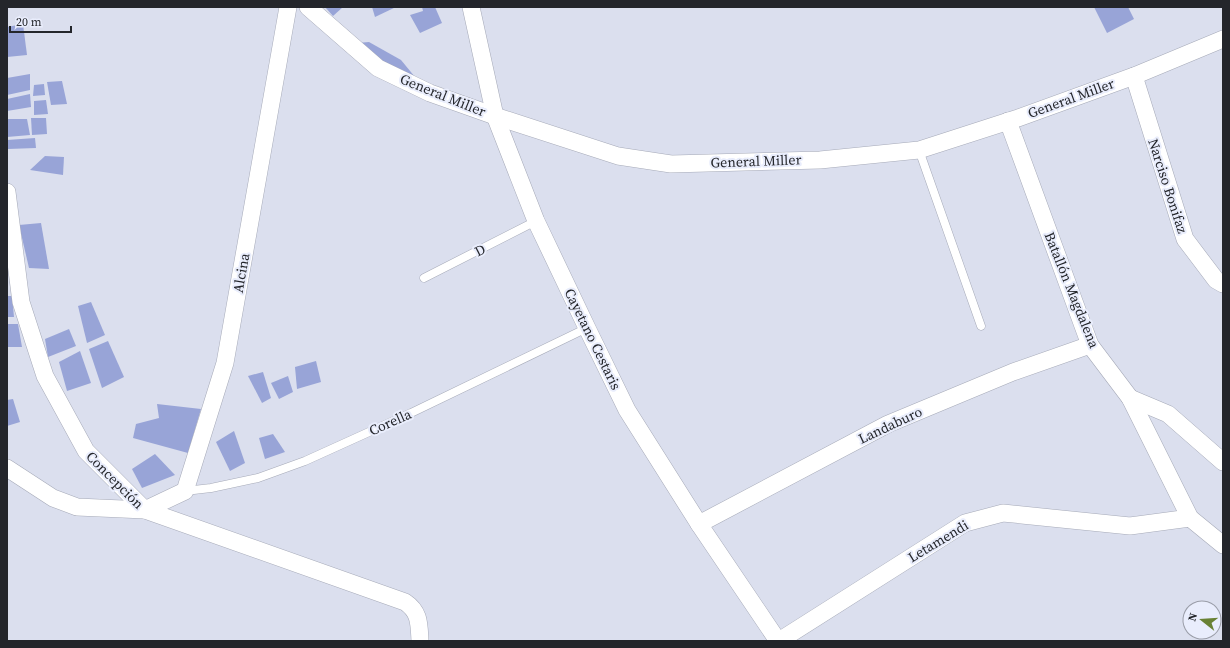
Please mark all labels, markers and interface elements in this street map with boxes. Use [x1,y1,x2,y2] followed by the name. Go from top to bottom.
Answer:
[10,8,71,34] scale bar
[16,14,42,30] text: 20 m
[397,69,489,121] street label: General Miller
[1025,73,1117,123] street label: General Miller
[1143,136,1193,237] street label: Narciso Bonifaz
[710,149,802,173] street label: General Miller
[1040,229,1105,352] street label: Batallón Magdalena
[471,239,489,261] street label: D
[228,251,254,294] street label: Alcina
[560,285,626,393] street label: Cayetano Cestaris
[855,401,925,449] street label: Landaburo
[366,403,415,440] street label: Corella
[82,447,149,514] street label: Concepción
[904,515,972,567] street label: Letamendi
[1182,600,1222,640] north arrow
[1185,611,1201,623] text: N

